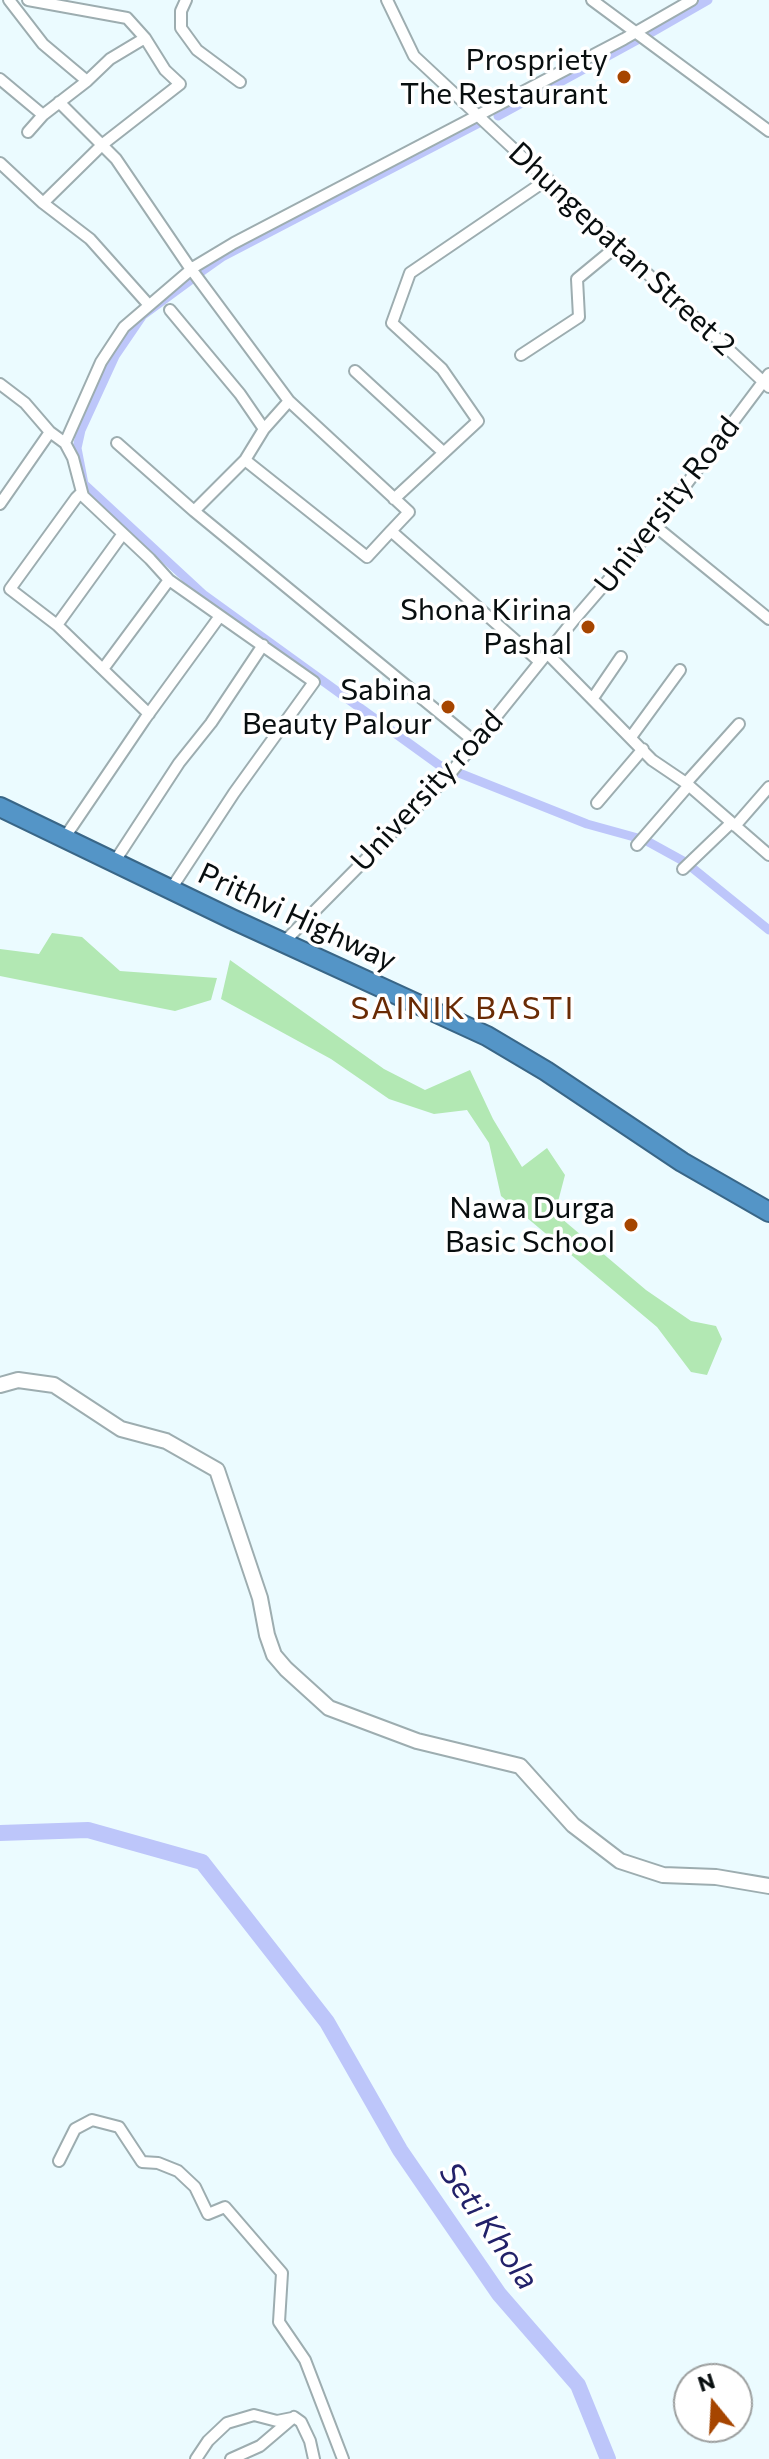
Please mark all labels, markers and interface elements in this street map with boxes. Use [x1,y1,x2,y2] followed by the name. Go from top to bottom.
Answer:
[400,42,608,112] place label: Prospriety The Restaurant
[615,68,633,86] marker: Prospriety The Restaurant
[501,135,743,363] street label: Dhungepatan Street 2
[587,410,747,600] street label: University Road
[400,592,572,662] place label: Shona Kirina Pashal
[579,618,597,636] marker: Shona Kirina Pashal
[242,672,432,742] place label: Sabina Beauty Palour
[439,698,457,716] marker: Sabina Beauty Palour
[343,703,511,879] street label: University road
[192,855,402,979] street label: Prithvi Highway
[351,989,575,1027] district label: SAINIK BASTI
[445,1190,615,1260] place label: Nawa Durga Basic School
[622,1216,640,1234] marker: Nawa Durga Basic School
[431,2155,547,2297] water label: Seti Khola
[673,2363,753,2443] north arrow
[694,2366,718,2397] text: N

